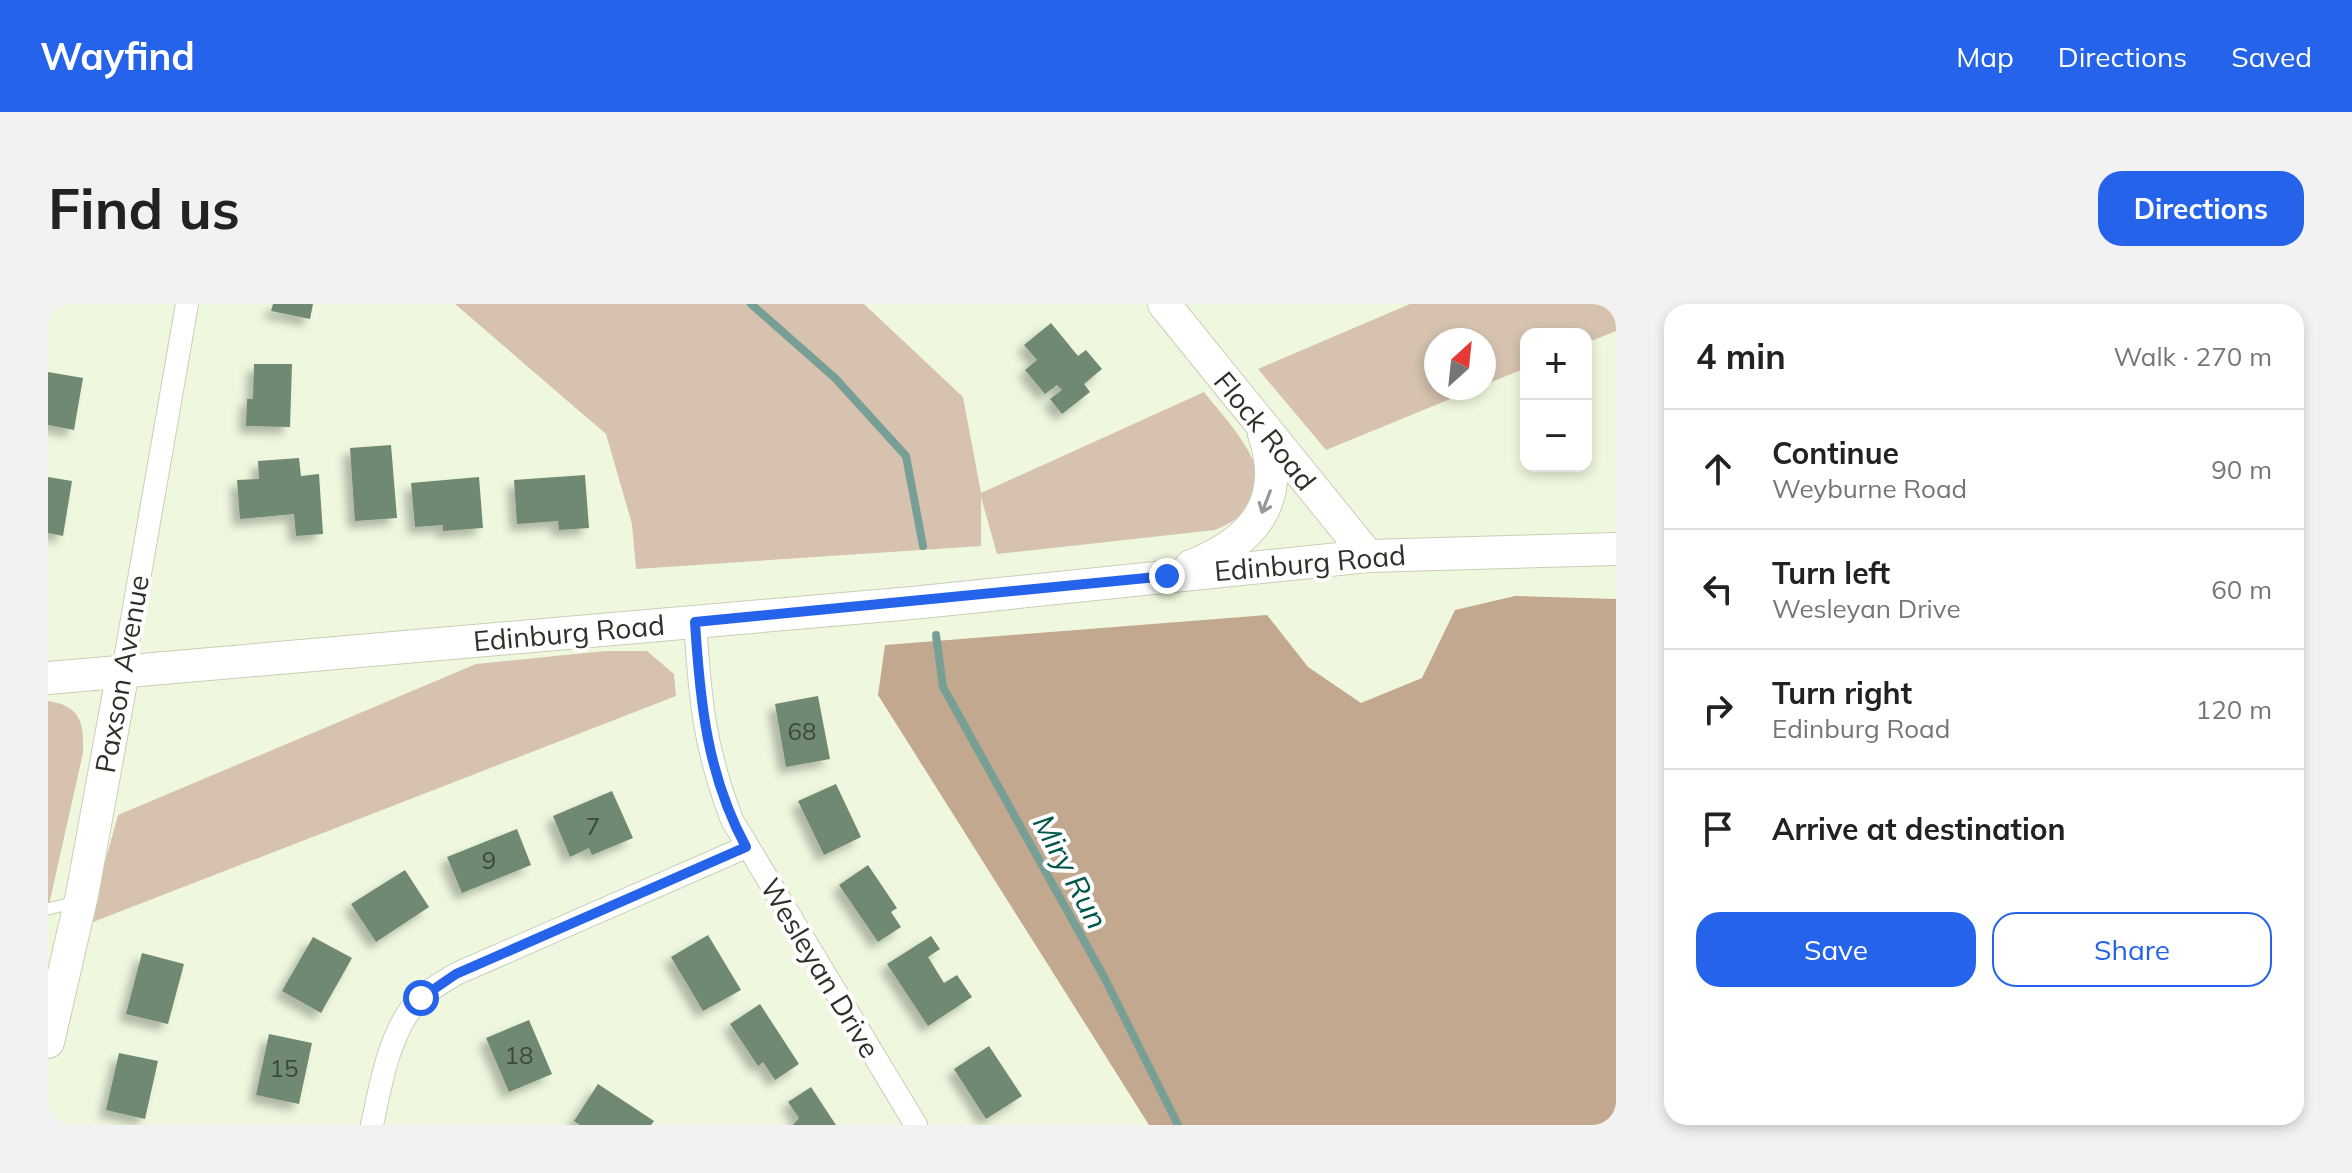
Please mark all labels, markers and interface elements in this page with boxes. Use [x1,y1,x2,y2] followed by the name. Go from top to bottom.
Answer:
[40,32,195,80] text: Wayfind
[1956,39,2014,74] text: Map
[2058,39,2187,74] text: Directions
[2231,39,2312,74] text: Saved
[2098,171,2304,246] button: Directions
[48,173,240,243] text: Find us
[1424,328,1496,400] north arrow
[1520,328,1592,472] map controls
[1520,328,1592,400] button: +
[1696,335,1786,378] text: 4 min
[2113,340,2272,373] text: Walk · 270 m
[1207,364,1324,497] street label: Flock Road
[1520,400,1592,472] button: −
[1772,434,1899,472] text: Continue
[1696,447,1740,491] icon: ahead
[2211,453,2272,486] text: 90 m
[1772,472,1967,505] text: Weyburne Road
[1258,489,1272,514] one-way arrow
[1213,537,1407,588] street label: Edinburg Road
[1772,554,1890,592] text: Turn left
[1149,558,1185,594] route end
[1696,567,1740,611] icon: left
[87,572,156,776] street label: Paxson Avenue
[2211,573,2272,606] text: 60 m
[1772,592,1961,625] text: Wesleyan Drive
[472,607,666,658] street label: Edinburg Road
[1772,674,1912,712] text: Turn right
[1696,687,1740,731] icon: right
[2196,693,2272,726] text: 120 m
[1772,712,1950,745] text: Edinburg Road
[788,716,816,746] house number: 68
[1696,807,1740,851] icon: arrive
[1025,808,1117,935] water label: Miry Run
[1772,810,2066,848] text: Arrive at destination
[586,811,600,841] house number: 7
[482,845,496,875] house number: 9
[753,872,888,1064] street label: Wesleyan Drive
[1696,912,1976,987] button: Save
[1992,912,2272,987] button: Share
[403,980,439,1016] route start
[505,1040,533,1070] house number: 18
[270,1053,298,1083] house number: 15

